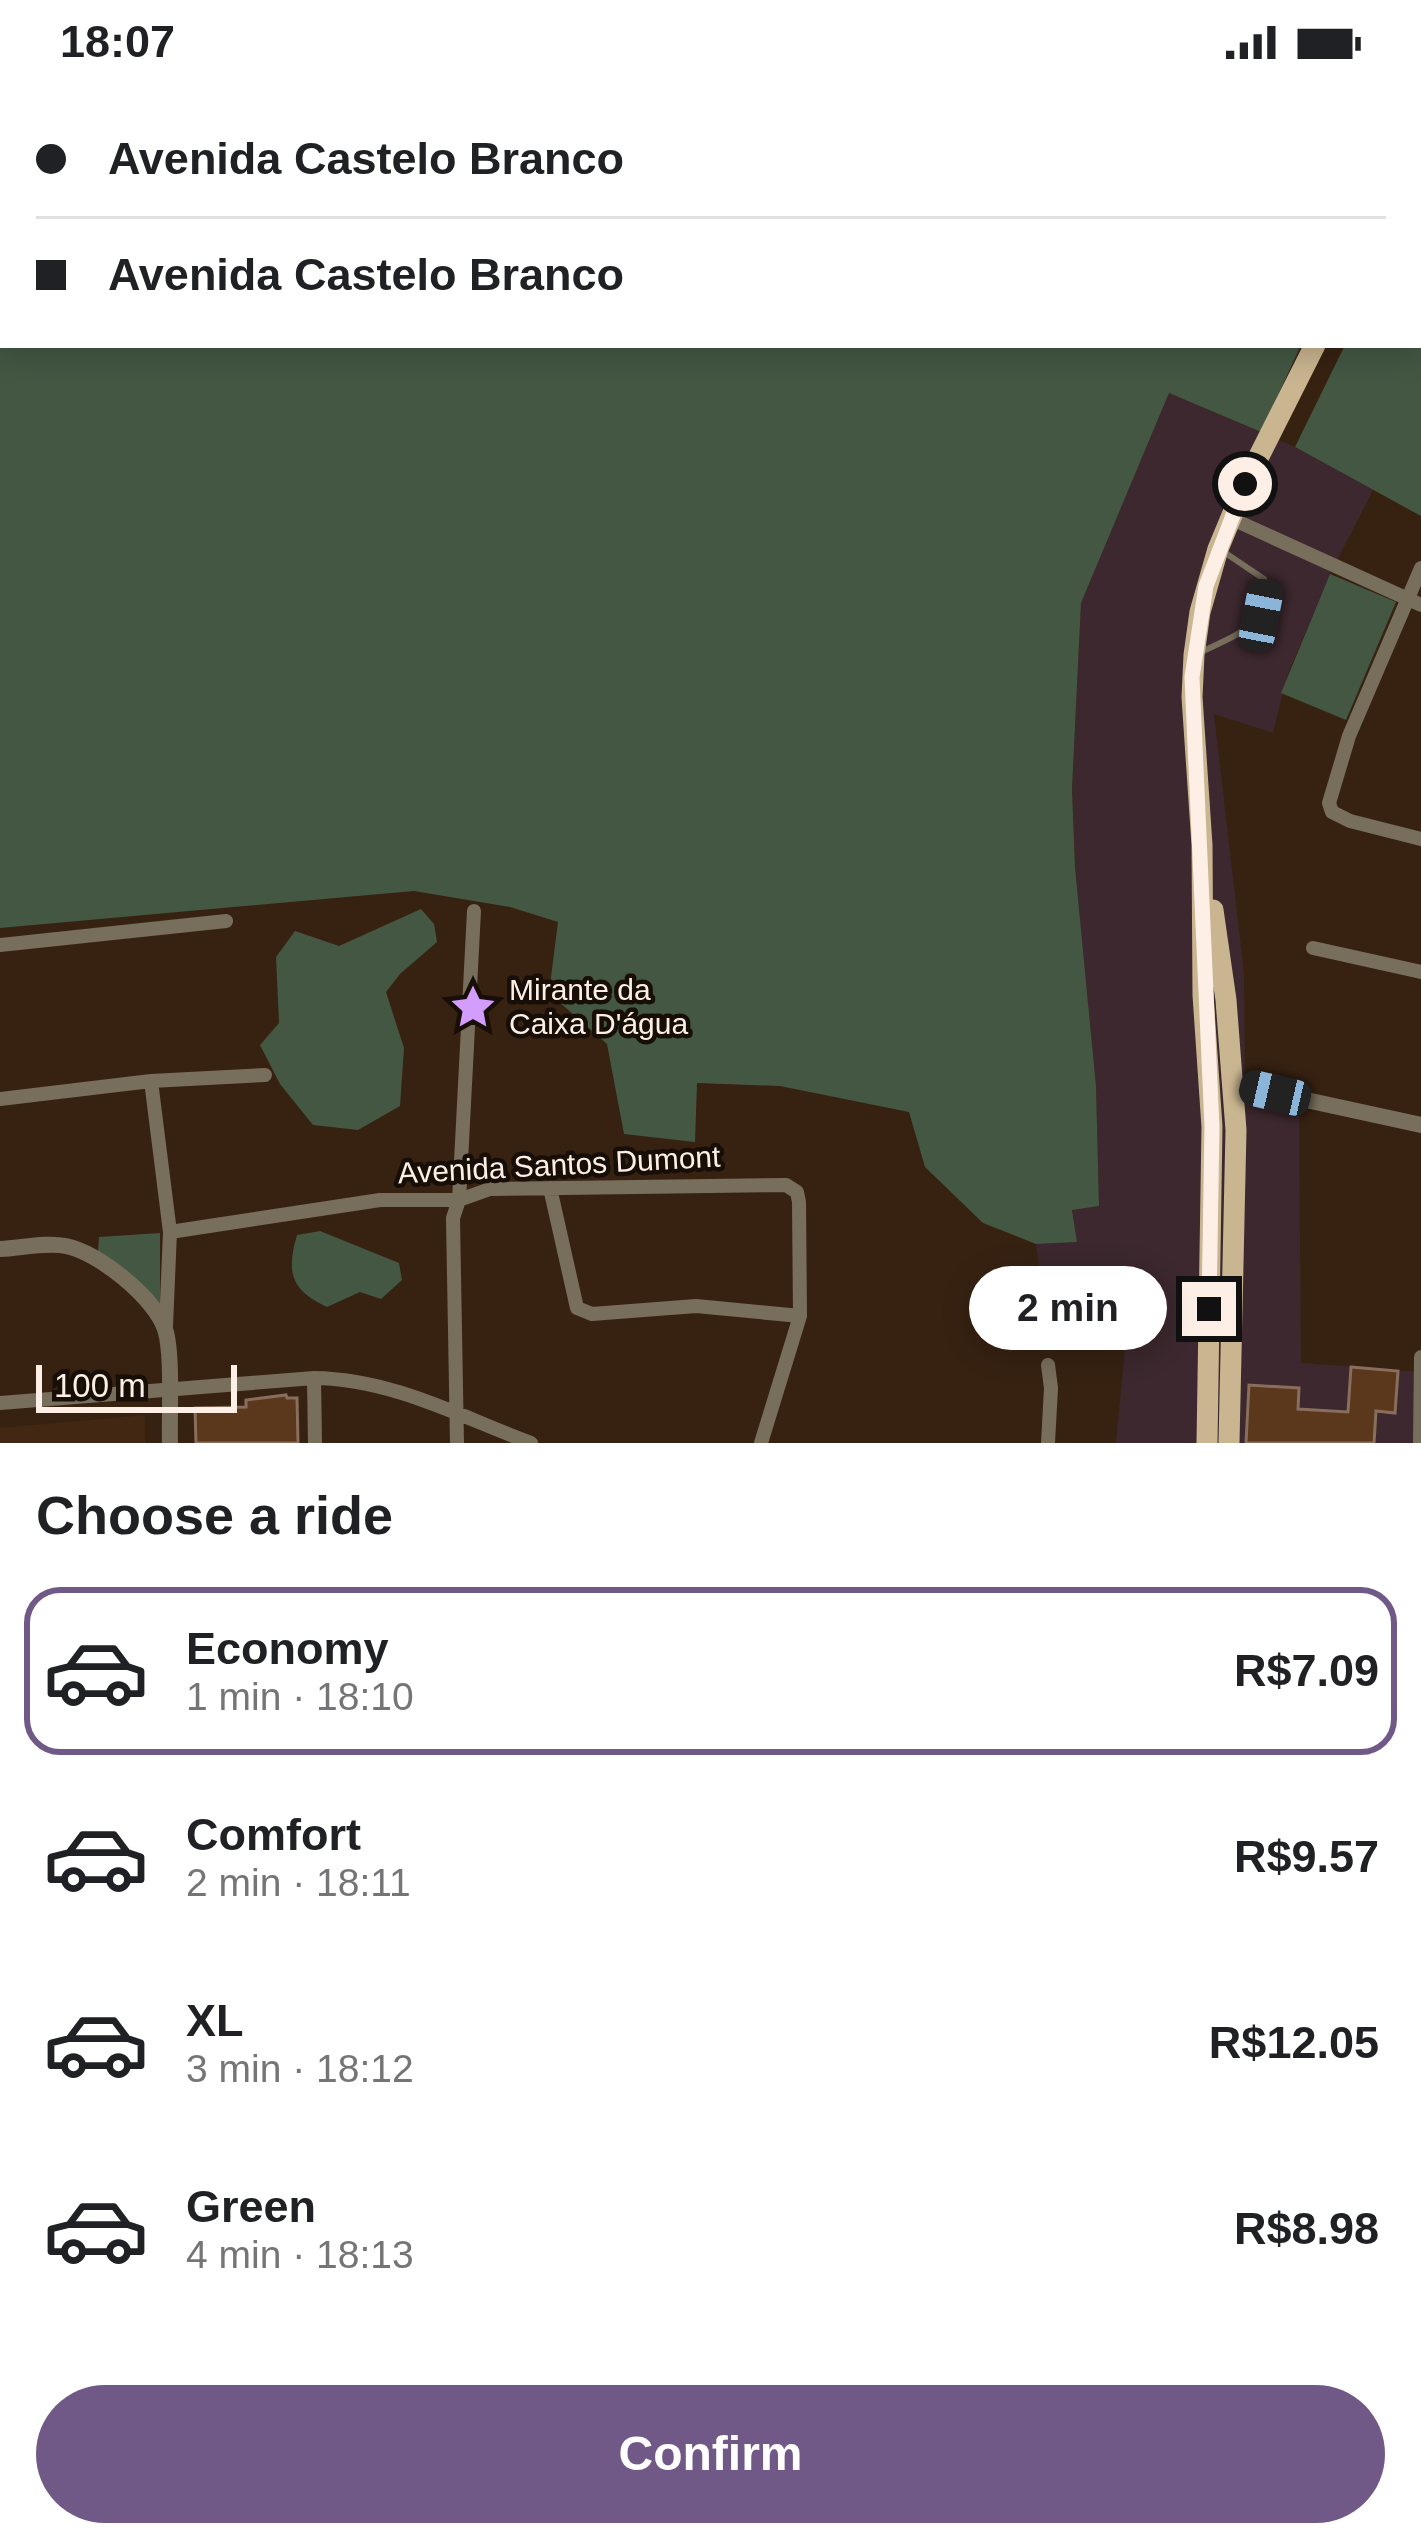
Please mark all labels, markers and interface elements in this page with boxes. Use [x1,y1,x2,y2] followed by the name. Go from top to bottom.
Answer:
[60,16,175,67] text: 18:07
[108,133,624,184] text: Avenida Castelo Branco
[108,249,624,300] text: Avenida Castelo Branco
[1218,457,1272,511] route start
[1236,576,1286,654] car
[509,973,688,1040] place label: Mirante da Caixa D'água
[448,982,498,1032] place icon: Mirante da Caixa D'água
[1236,1067,1314,1119] car
[397,1140,722,1189] street label: Avenida Santos Dumont
[969,1267,1167,1351] callout: 2 min
[1182,1282,1236,1336] route end
[1017,1286,1119,1329] text: 2 min
[36,1359,237,1412] scale bar
[54,1367,146,1404] text: 100 m
[36,1485,393,1545] text: Choose a ride
[42,1617,150,1725] icon: car
[186,1623,389,1674] text: Economy
[1234,1645,1379,1696] text: R$7.09
[186,1675,414,1718] text: 1 min · 18:10
[42,1803,150,1911] icon: car
[186,1809,361,1860] text: Comfort
[1234,1831,1379,1882] text: R$9.57
[186,1861,411,1904] text: 2 min · 18:11
[42,1989,150,2097] icon: car
[186,1995,244,2046] text: XL
[1209,2017,1379,2068] text: R$12.05
[186,2047,414,2090] text: 3 min · 18:12
[42,2175,150,2283] icon: car
[186,2181,316,2232] text: Green
[1234,2203,1379,2254] text: R$8.98
[186,2233,414,2276] text: 4 min · 18:13
[36,2385,1385,2523] button: Confirm

